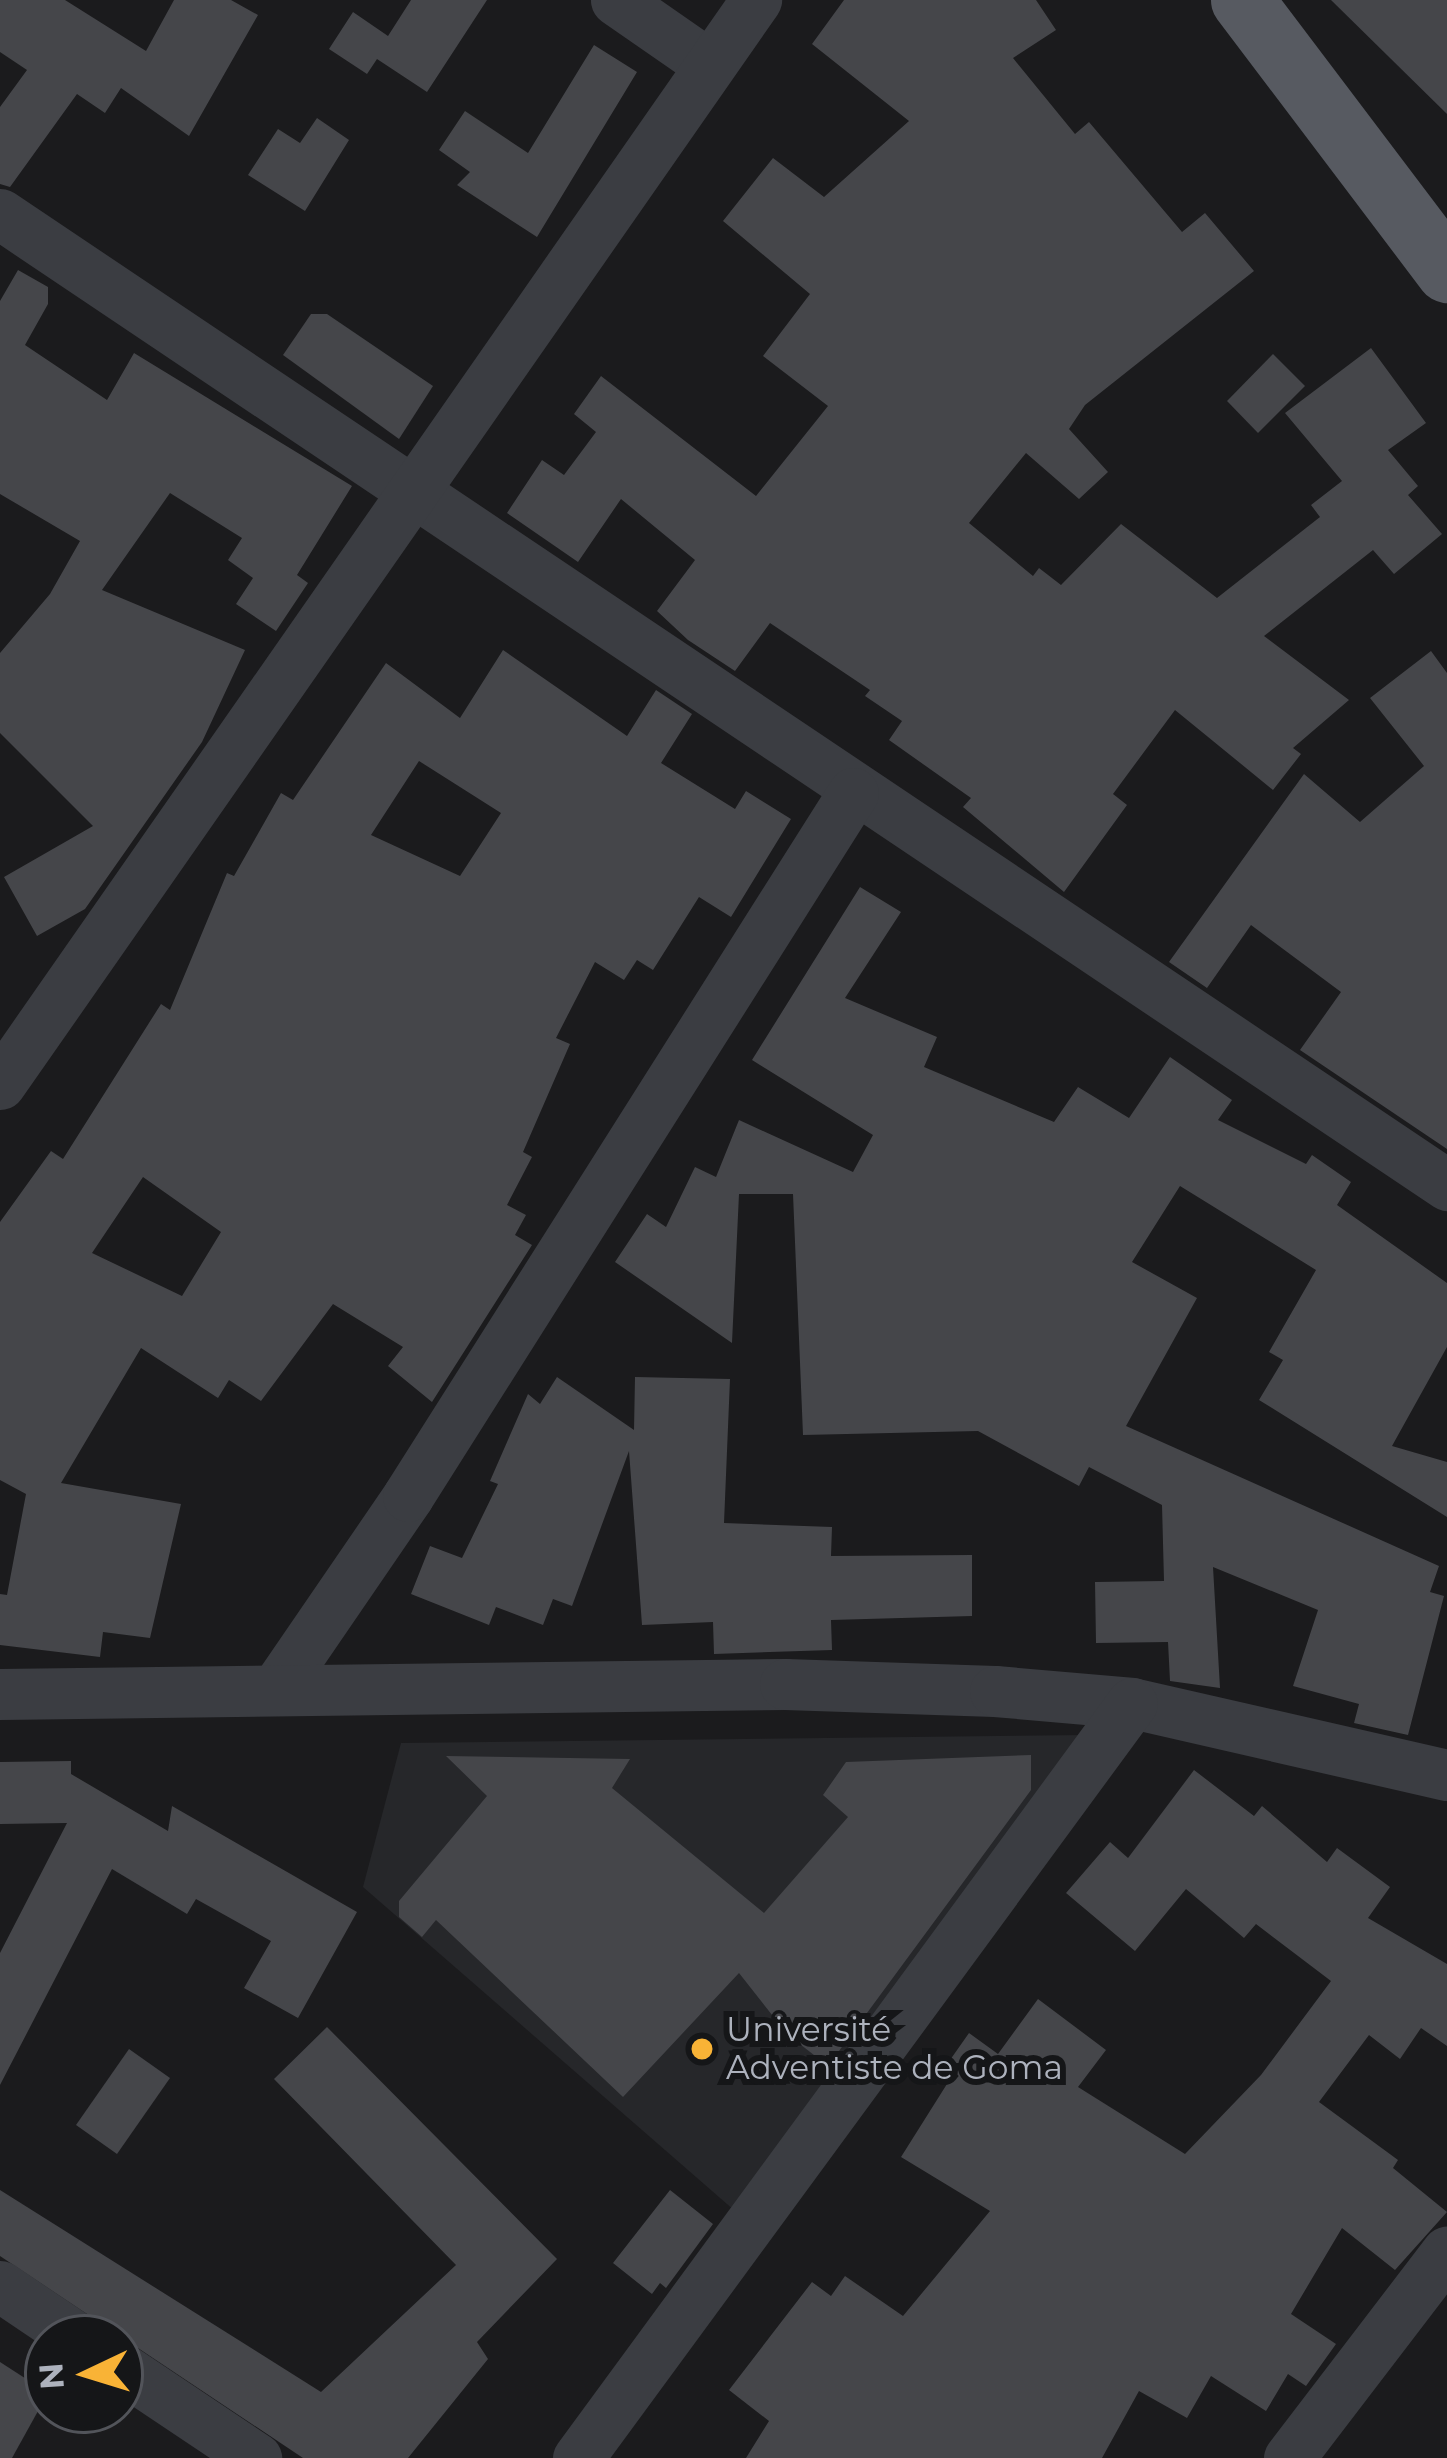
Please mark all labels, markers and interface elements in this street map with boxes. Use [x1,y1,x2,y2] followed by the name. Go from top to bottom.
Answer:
[726,2010,1063,2088] place label: Université Adventiste de Goma
[689,2036,715,2062] marker: Université Adventiste de Goma
[24,2314,144,2434] north arrow
[30,2362,72,2391] text: N

